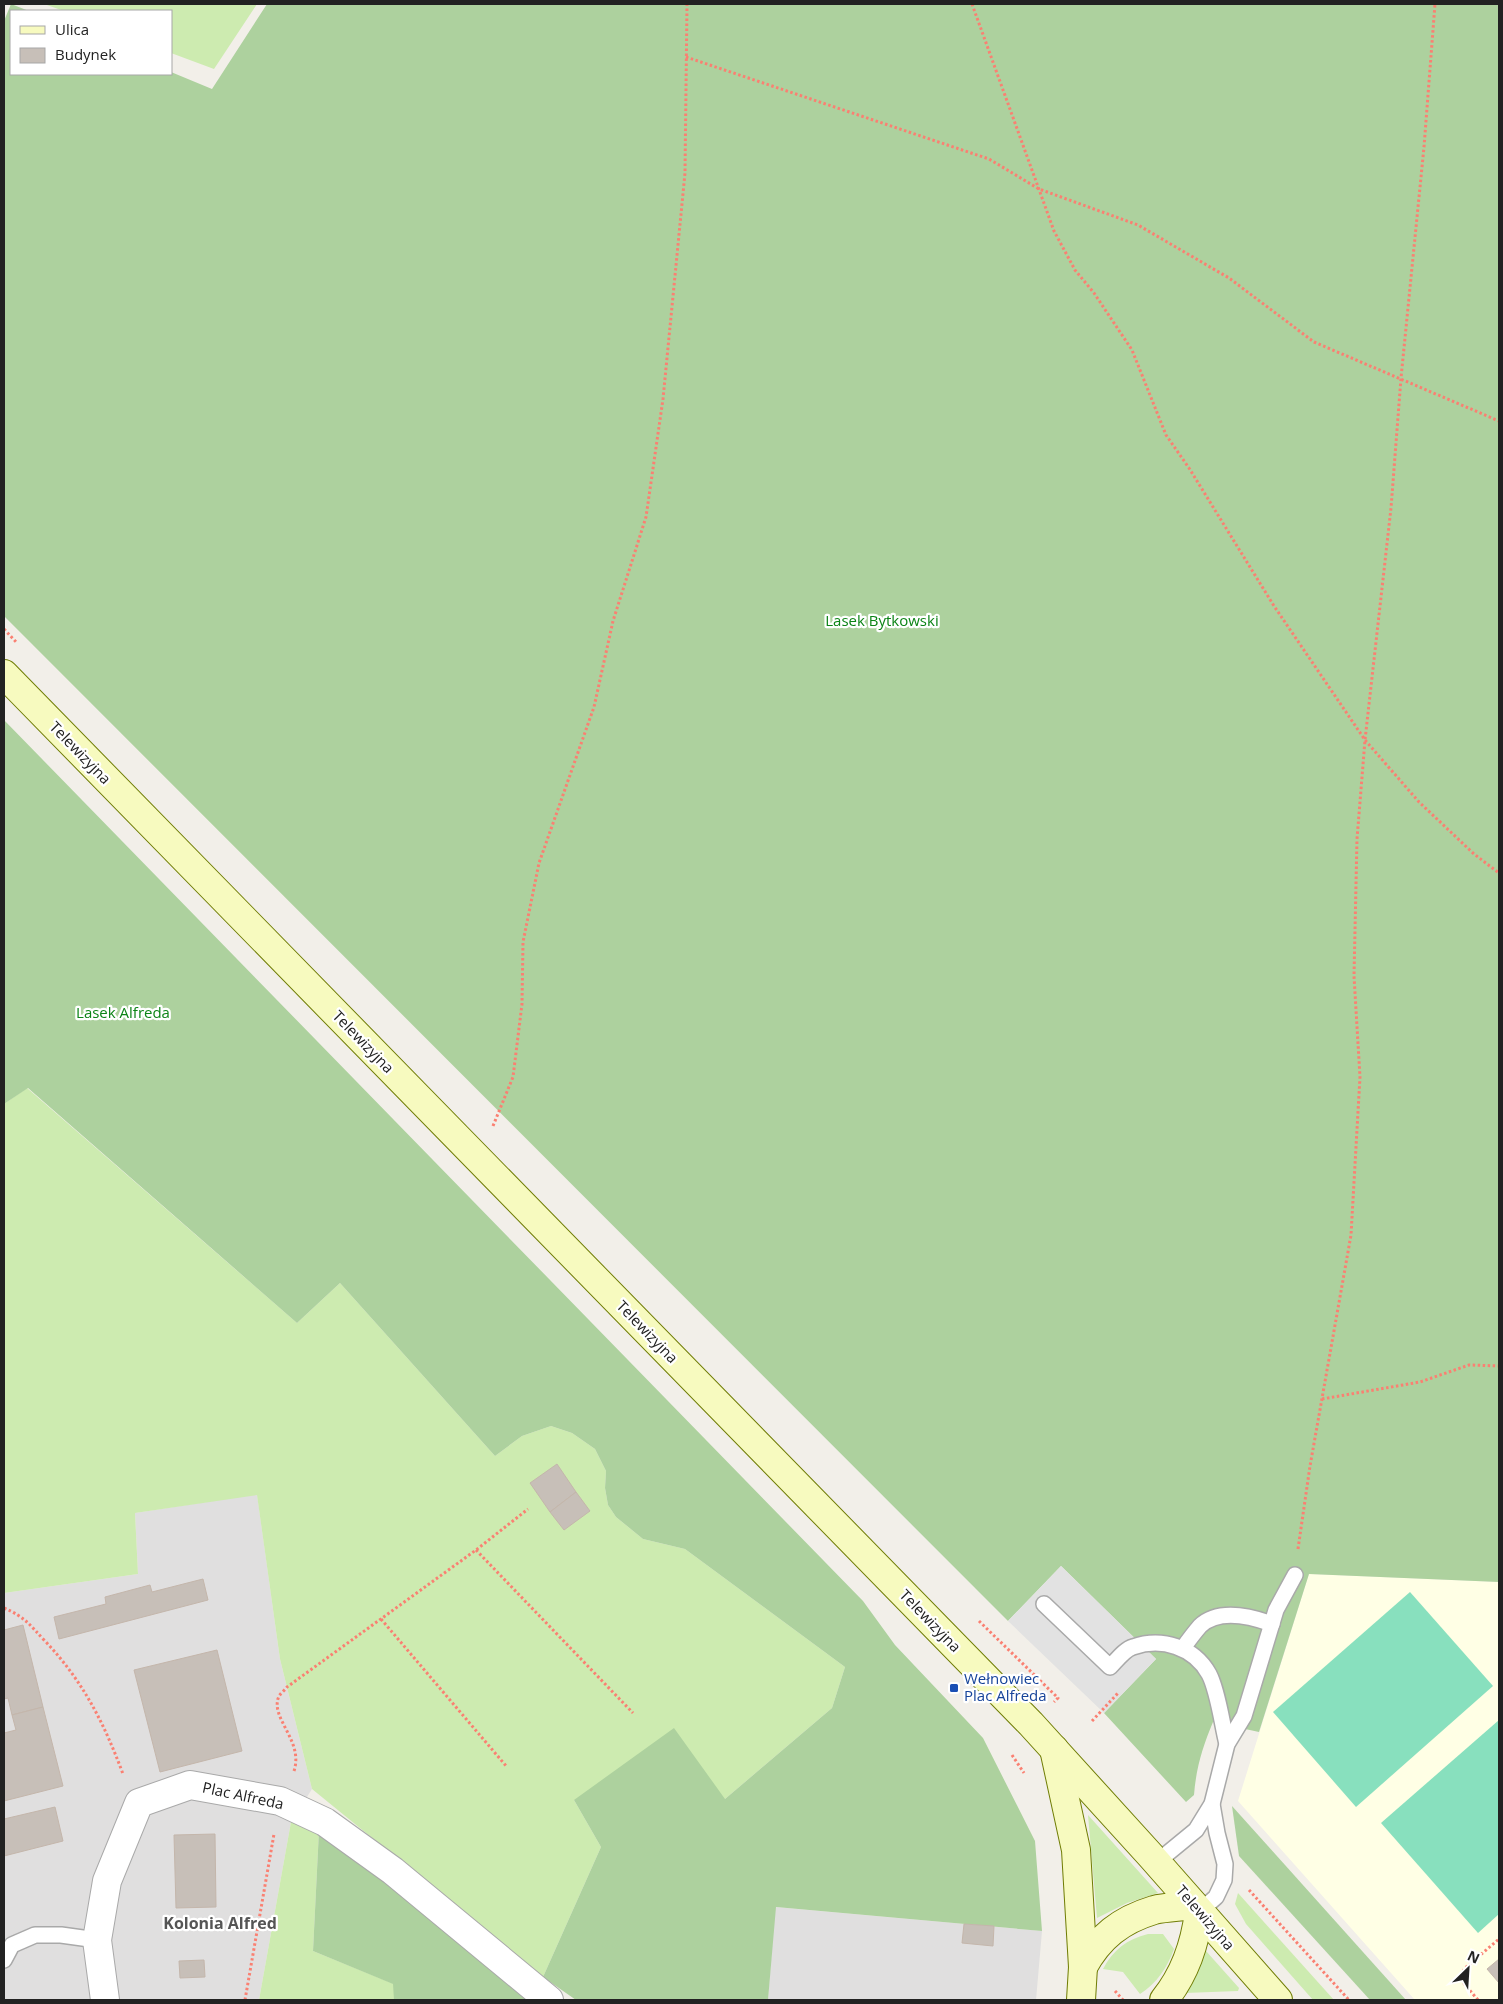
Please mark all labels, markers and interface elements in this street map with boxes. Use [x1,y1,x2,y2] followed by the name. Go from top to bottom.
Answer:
[10,10,172,75] legend
[55,19,89,39] text: Ulica
[55,44,116,64] text: Budynek
[825,610,939,630] park label: Lasek Bytkowski
[46,717,116,788] street label: Telewizyjna
[76,1002,170,1022] park label: Lasek Alfreda
[329,1006,399,1077] street label: Telewizyjna
[613,1296,683,1367] street label: Telewizyjna
[896,1585,966,1656] street label: Telewizyjna
[964,1668,1047,1705] place label: Wełnowiec Plac Alfreda
[948,1682,960,1694] marker: Wełnowiec Plac Alfreda
[201,1777,286,1813] street label: Plac Alfreda
[1172,1881,1240,1954] street label: Telewizyjna
[163,1912,277,1934] district label: Kolonia Alfred
[1443,1944,1493,1994] north arrow
[1465,1946,1483,1968] text: N

